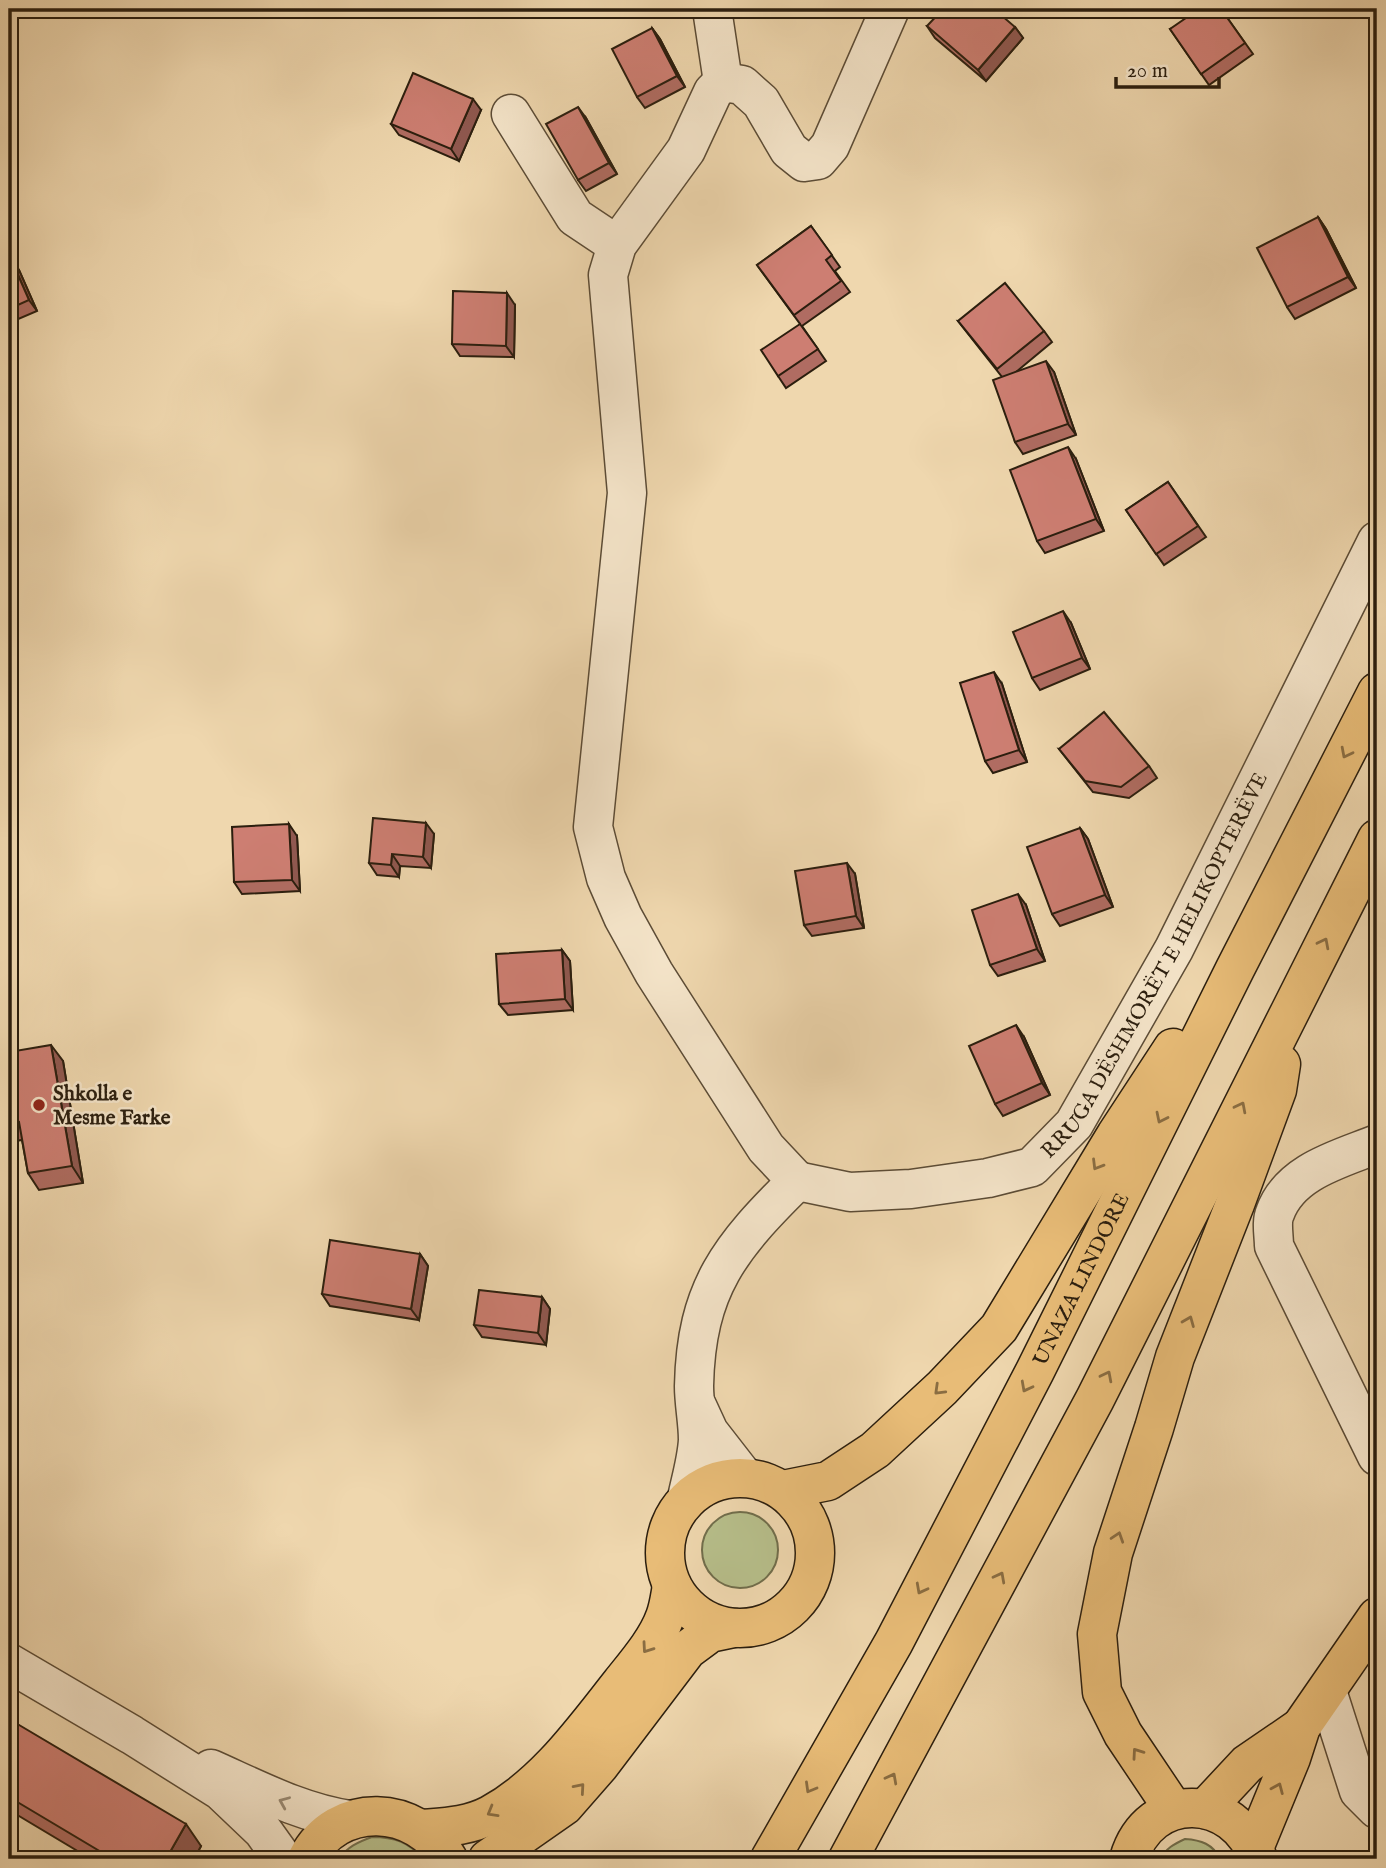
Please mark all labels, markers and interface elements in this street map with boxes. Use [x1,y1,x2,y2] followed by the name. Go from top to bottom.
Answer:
[1116,46,1220,90] scale bar
[1127,58,1168,85] text: 20 m
[1341,746,1354,758] one-way arrow
[1036,768,1275,1165] street label: RRUGA DËSHMORËT E HELIKOPTERËVE
[1315,938,1329,950] one-way arrow
[53,1081,171,1132] place label: Shkolla e Mesme Farke
[31,1097,47,1113] marker: Shkolla e Mesme Farke
[1233,1102,1247,1114] one-way arrow
[1155,1111,1169,1123] one-way arrow
[1093,1158,1106,1171] one-way arrow
[1028,1189,1136,1371] street label: UNAZA LINDORE
[1180,1316,1194,1328] one-way arrow
[1098,1371,1112,1383] one-way arrow
[1021,1380,1035,1392] one-way arrow
[934,1382,947,1395] one-way arrow
[1110,1532,1124,1544] one-way arrow
[992,1572,1005,1584] one-way arrow
[916,1582,930,1594] one-way arrow
[642,1640,655,1653] one-way arrow
[1133,1748,1145,1761] one-way arrow
[884,1772,897,1785] one-way arrow
[806,1780,819,1793] one-way arrow
[572,1783,585,1796] one-way arrow
[1270,1783,1284,1795] one-way arrow
[279,1796,291,1810] one-way arrow
[487,1804,500,1817] one-way arrow

